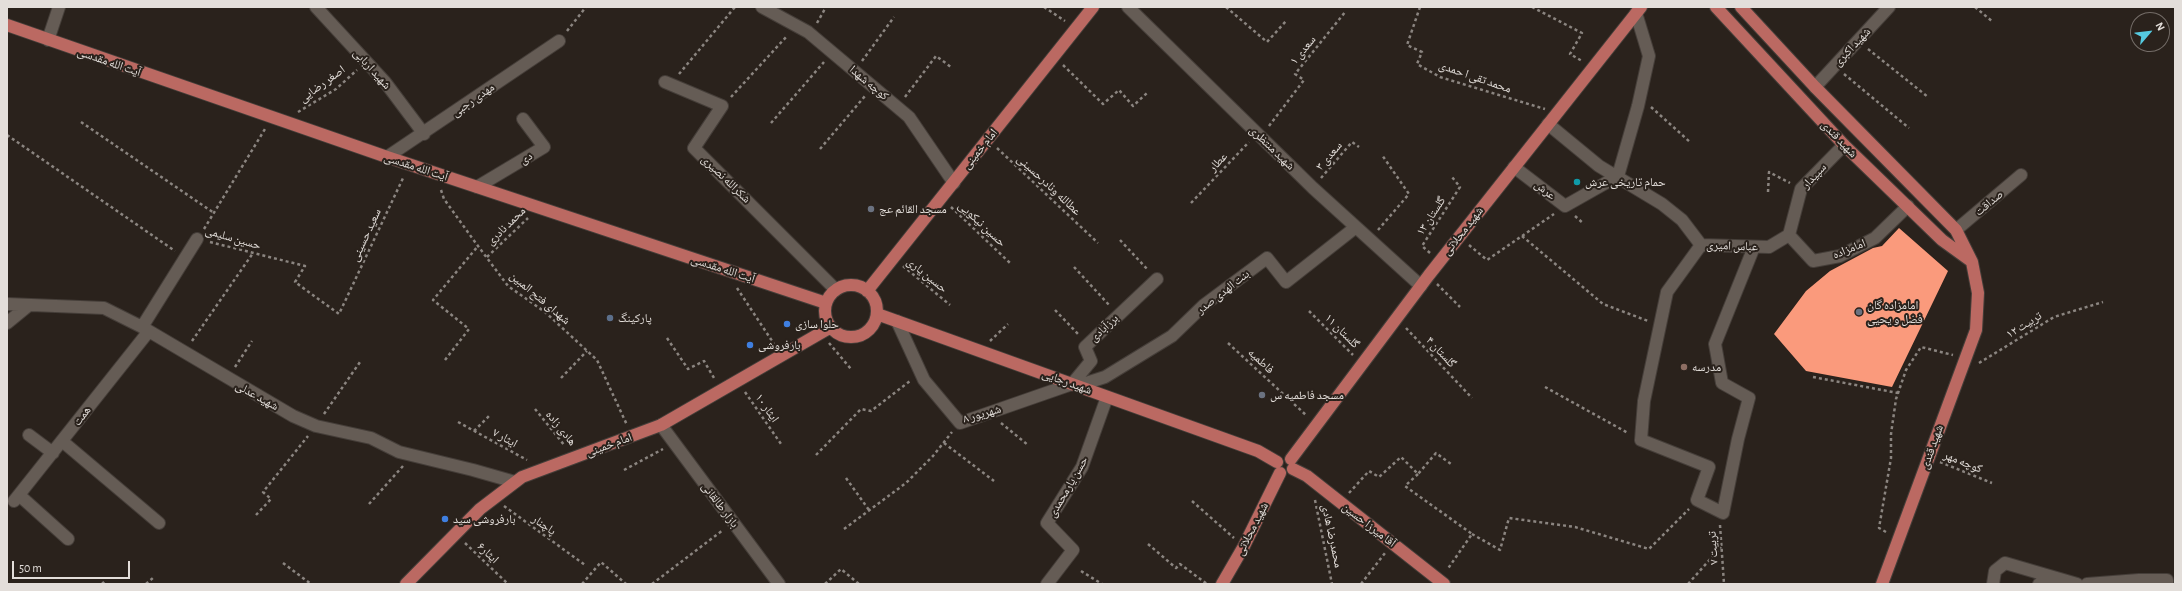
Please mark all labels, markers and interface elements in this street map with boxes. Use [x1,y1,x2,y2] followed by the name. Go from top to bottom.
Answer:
[2130,12,2170,52] north arrow
[2154,21,2167,33] text: N
[1830,25,1874,69] street label: شهید اکبری
[1287,33,1319,67] street label: سعدی ۱
[75,44,143,80] street label: آیت الله مقدسی
[350,46,394,92] street label: شهید اربابی
[1437,58,1513,96] street label: محمد تقی ا حمدی
[296,62,348,106] street label: اصغر رضایی
[847,62,891,104] street label: کوچه شهدا
[449,80,497,120] street label: مهدی رجبی
[1818,117,1860,161] street label: شهید قندی
[1246,123,1298,173] street label: شهید منتظری
[959,126,1001,172] street label: امام خمینی
[1313,139,1345,173] street label: سعدی ۳
[517,149,535,167] street label: دی
[1205,149,1231,175] street label: عطار
[382,150,450,184] street label: آیت الله مقدسی
[698,152,754,206] street label: شکرالله نصیری
[1014,152,1084,218] street label: عطالله ونادرحسینی
[1799,160,1829,192] street label: سپیدار
[1585,175,1666,189] place label: حمام تاریخی عرش
[1531,177,1559,203] street label: عرش
[1572,177,1582,187] marker: حمام تاریخی عرش
[1972,187,2006,219] street label: صداقت
[1413,194,1449,238] street label: گلستان ۱۳
[955,198,1009,250] street label: حسین نیکویی
[879,202,947,216] place label: مسجد القائم عج
[483,204,529,248] street label: محمد نادری
[866,204,876,214] marker: مسجد القائم عج
[1440,204,1486,258] street label: شهید محلاتی
[348,206,384,264] street label: سعید حسینی
[203,223,263,253] street label: حسین سلیمی
[1830,236,1868,262] street label: امامزاده
[1706,238,1758,254] street label: عباس امیری
[689,252,757,286] street label: آیت الله مقدسی
[904,254,950,296] street label: حسین یاری
[1194,267,1252,317] street label: بنت الهدی صدر
[507,268,573,328] street label: شهدای فتح المبین
[1867,298,1923,326] place label: امامزاده گان فضل و یحیی
[1854,307,1864,317] marker: امامزاده گان فضل و یحیی
[2004,309,2044,341] street label: تربیت ۱۲
[618,311,652,325] place label: پارکینگ
[1087,311,1121,345] street label: برزآبادی
[1322,311,1362,351] street label: گلستان ۱۱
[605,313,615,323] marker: پارکینگ
[795,317,839,331] place label: حلوا سازی
[782,319,792,329] marker: حلوا سازی
[1423,333,1459,371] street label: گلستان ۴
[758,338,801,352] place label: بارفروشی
[745,340,755,350] marker: بارفروشی
[1245,345,1277,377] street label: فاطمیه
[1692,360,1721,374] place label: مدرسه
[1679,362,1689,372] marker: مدرسه
[1040,366,1094,398] street label: شهید رجایی
[233,378,281,414] street label: شهید عدلی
[1270,388,1344,402] place label: مسجد فاطمیه س
[1257,390,1267,400] marker: مسجد فاطمیه س
[752,391,782,425] street label: ایثار ۱۰
[961,402,1003,426] street label: ۸ شهریور
[70,403,94,429] street label: همت
[543,408,579,448] street label: هادی زاده
[1917,423,1947,471] street label: شهید قندی
[490,425,520,451] street label: ایثار ۷
[584,430,634,460] street label: امام خمینی
[1942,448,1984,476] street label: کوچه مهر
[1045,454,1091,520] street label: حسن یارمحمدی
[698,479,742,531] street label: بازار طالقانی
[1233,500,1271,558] street label: شهید محلاتی
[1339,500,1399,550] street label: آقا میرزا حسین
[1318,503,1346,569] street label: محمدرضا هادی
[453,512,515,526] place label: بارفروشی سید
[529,512,559,538] street label: پاچنار
[440,514,450,524] marker: بارفروشی سید
[1705,531,1721,565] street label: تربیت ۷
[474,539,502,567] street label: ایثار۶
[14,553,132,579] scale bar
[19,562,42,574] text: 50 m

